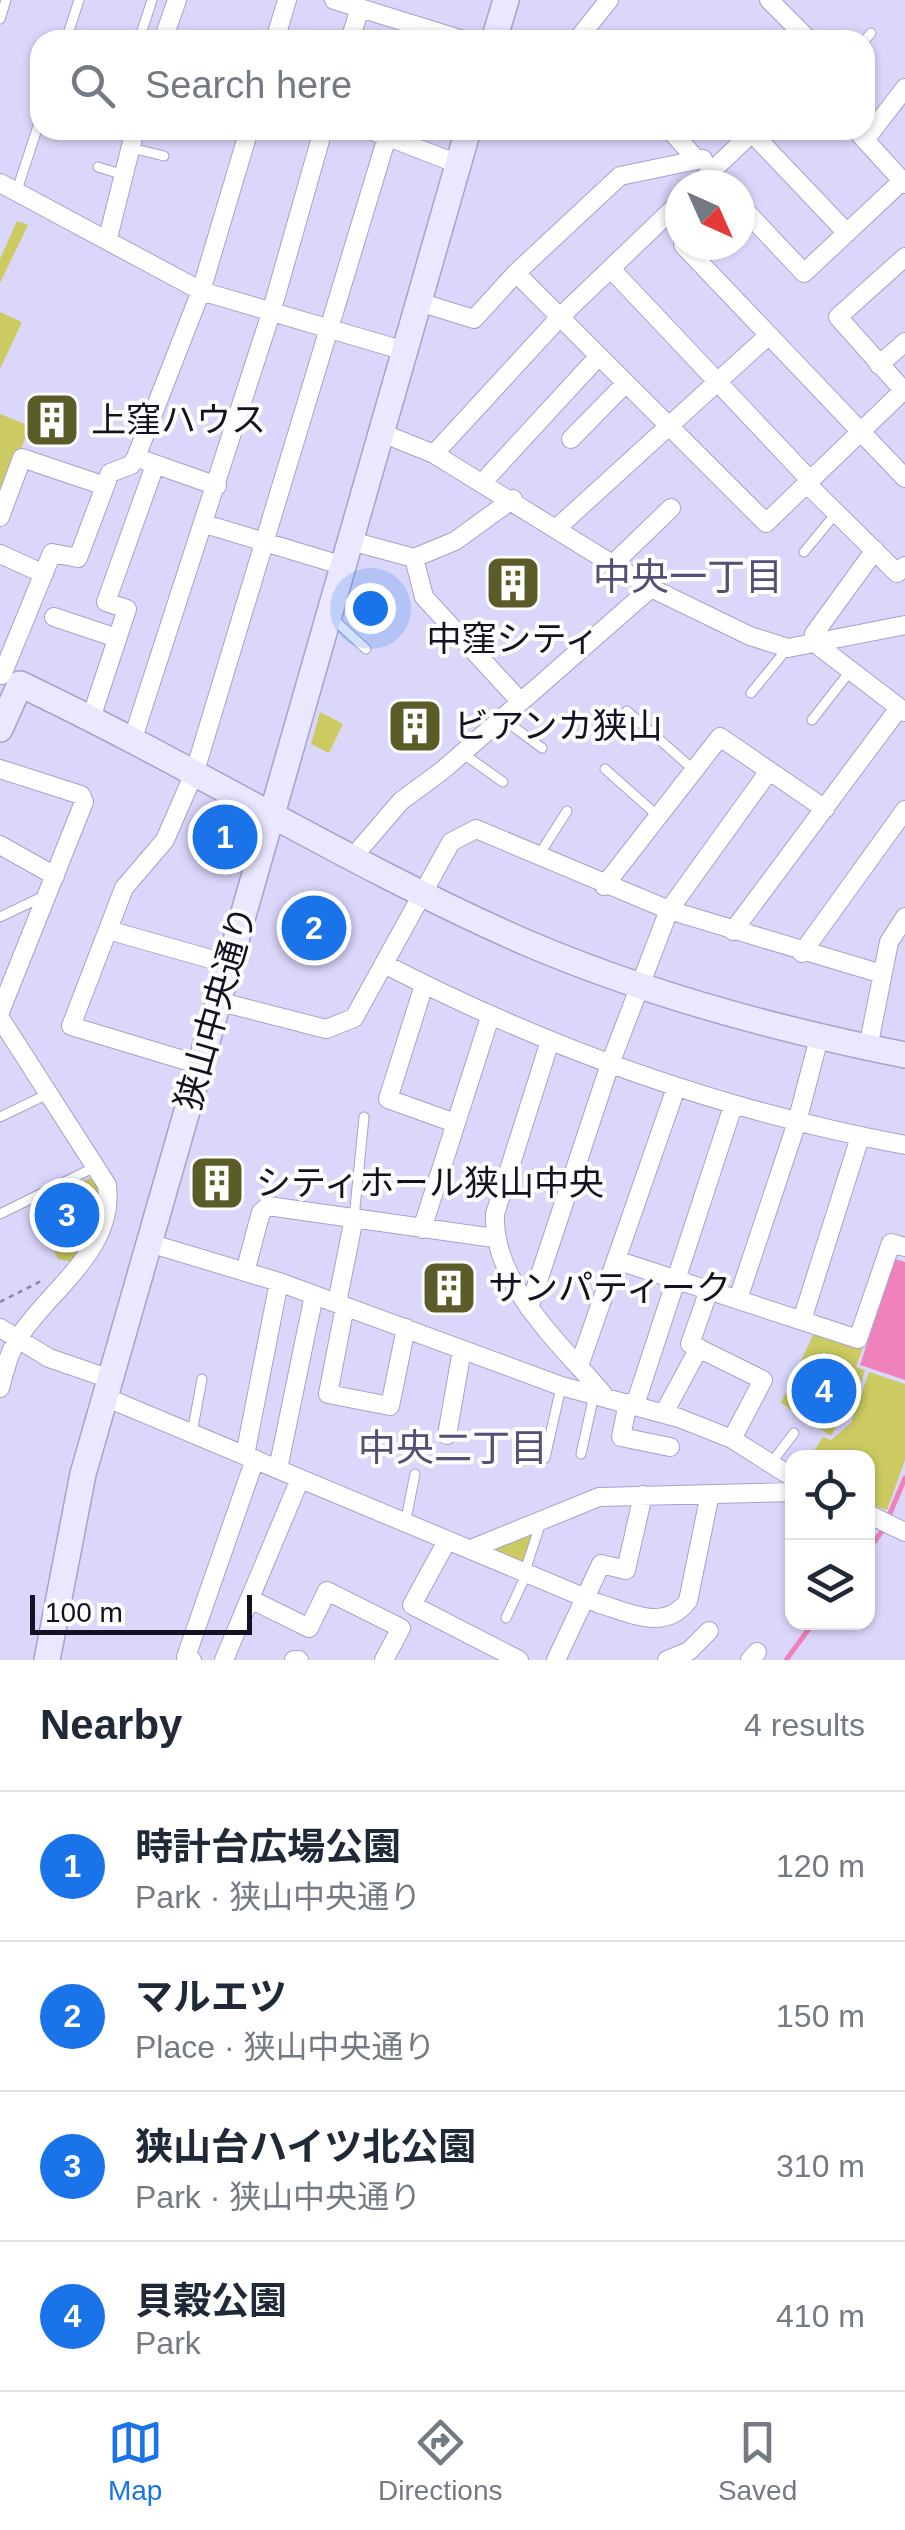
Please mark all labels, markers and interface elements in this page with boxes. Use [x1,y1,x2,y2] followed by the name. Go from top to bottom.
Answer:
[30,30,875,140] search box
[65,58,120,113] icon: search
[145,64,352,106] text: Search here
[665,170,755,260] north arrow
[22,390,82,450] building icon: 上窪ハウス
[91,400,266,439] place label: 上窪ハウス
[483,553,543,613] building icon: 中窪シティ
[593,556,783,598] district label: 中央一丁目
[345,583,396,634] your location
[427,619,599,658] place label: 中窪シティ
[385,696,445,756] building icon: ビアンカ狭山
[454,706,663,745] place label: ビアンカ狭山
[192,800,258,874] pin: 1
[282,890,346,966] pin: 2
[168,902,263,1114] street label: 狭山中央通り
[187,1153,247,1213] building icon: シティホール狭山中央
[256,1163,604,1202] place label: シティホール狭山中央
[34,1178,100,1252] pin: 3
[419,1258,479,1318] building icon: サンパティーク
[488,1268,731,1307] place label: サンパティーク
[792,1354,856,1428] pin: 4
[358,1427,548,1469] district label: 中央二丁目
[785,1450,875,1630] map controls
[785,1450,875,1540] button: locate
[785,1540,875,1630] button: layers
[30,1590,252,1634] scale bar
[45,1597,123,1628] text: 100 m
[40,1701,182,1748] text: Nearby
[744,1707,865,1743] text: 4 results
[135,1826,401,1868] text: 時計台広場公園
[64,1848,81,1884] text: 1
[776,1848,865,1884] text: 120 m
[135,1879,421,1915] text: Park · 狭山中央通り
[135,1976,287,2018] text: マルエツ
[64,1998,81,2034] text: 2
[776,1998,865,2034] text: 150 m
[135,2029,436,2065] text: Place · 狭山中央通り
[135,2126,476,2168] text: 狭山台ハイツ北公園
[64,2148,81,2184] text: 3
[776,2148,865,2184] text: 310 m
[135,2179,421,2215] text: Park · 狭山中央通り
[135,2280,287,2322] text: 貝穀公園
[64,2298,81,2334] text: 4
[776,2298,865,2334] text: 410 m
[135,2325,201,2361] text: Park
[108,2415,163,2507] tab: Map
[378,2415,503,2507] tab: Directions
[718,2415,797,2507] tab: Saved

